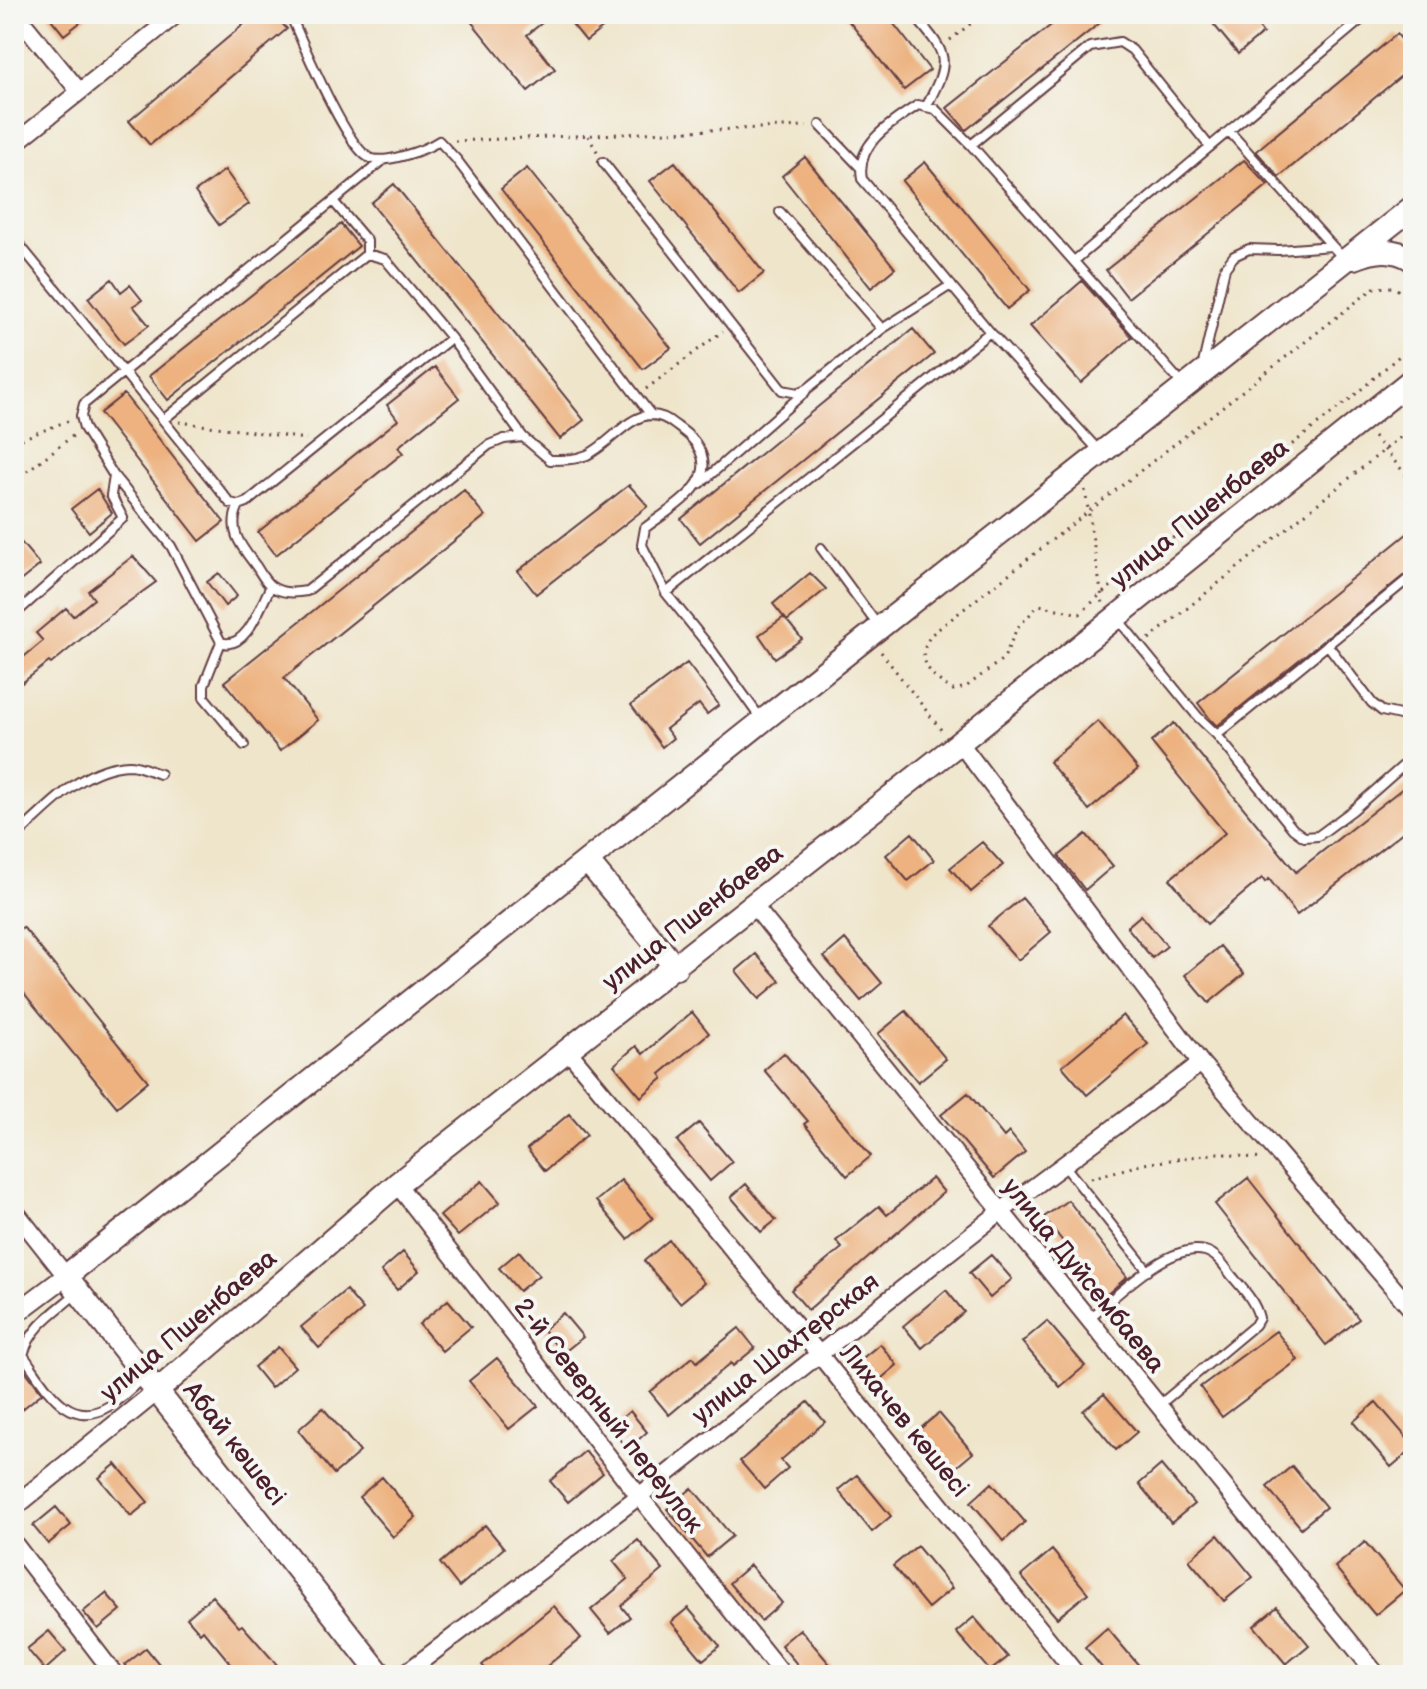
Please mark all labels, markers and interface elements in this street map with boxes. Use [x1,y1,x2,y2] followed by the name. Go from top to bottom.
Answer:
[1104,432,1296,596] street label: улица Пшенбаева
[596,838,790,998] street label: улица Пшенбаева
[995,1172,1171,1380] street label: улица Дуйсембаева
[94,1243,284,1409] street label: улица Пшенбаева
[686,1266,886,1432] street label: улица Шахтерская
[507,1292,709,1540] street label: 2-й Северный переулок
[832,1337,975,1504] street label: Лихачев көшесі
[175,1375,292,1512] street label: Абай көшесі

